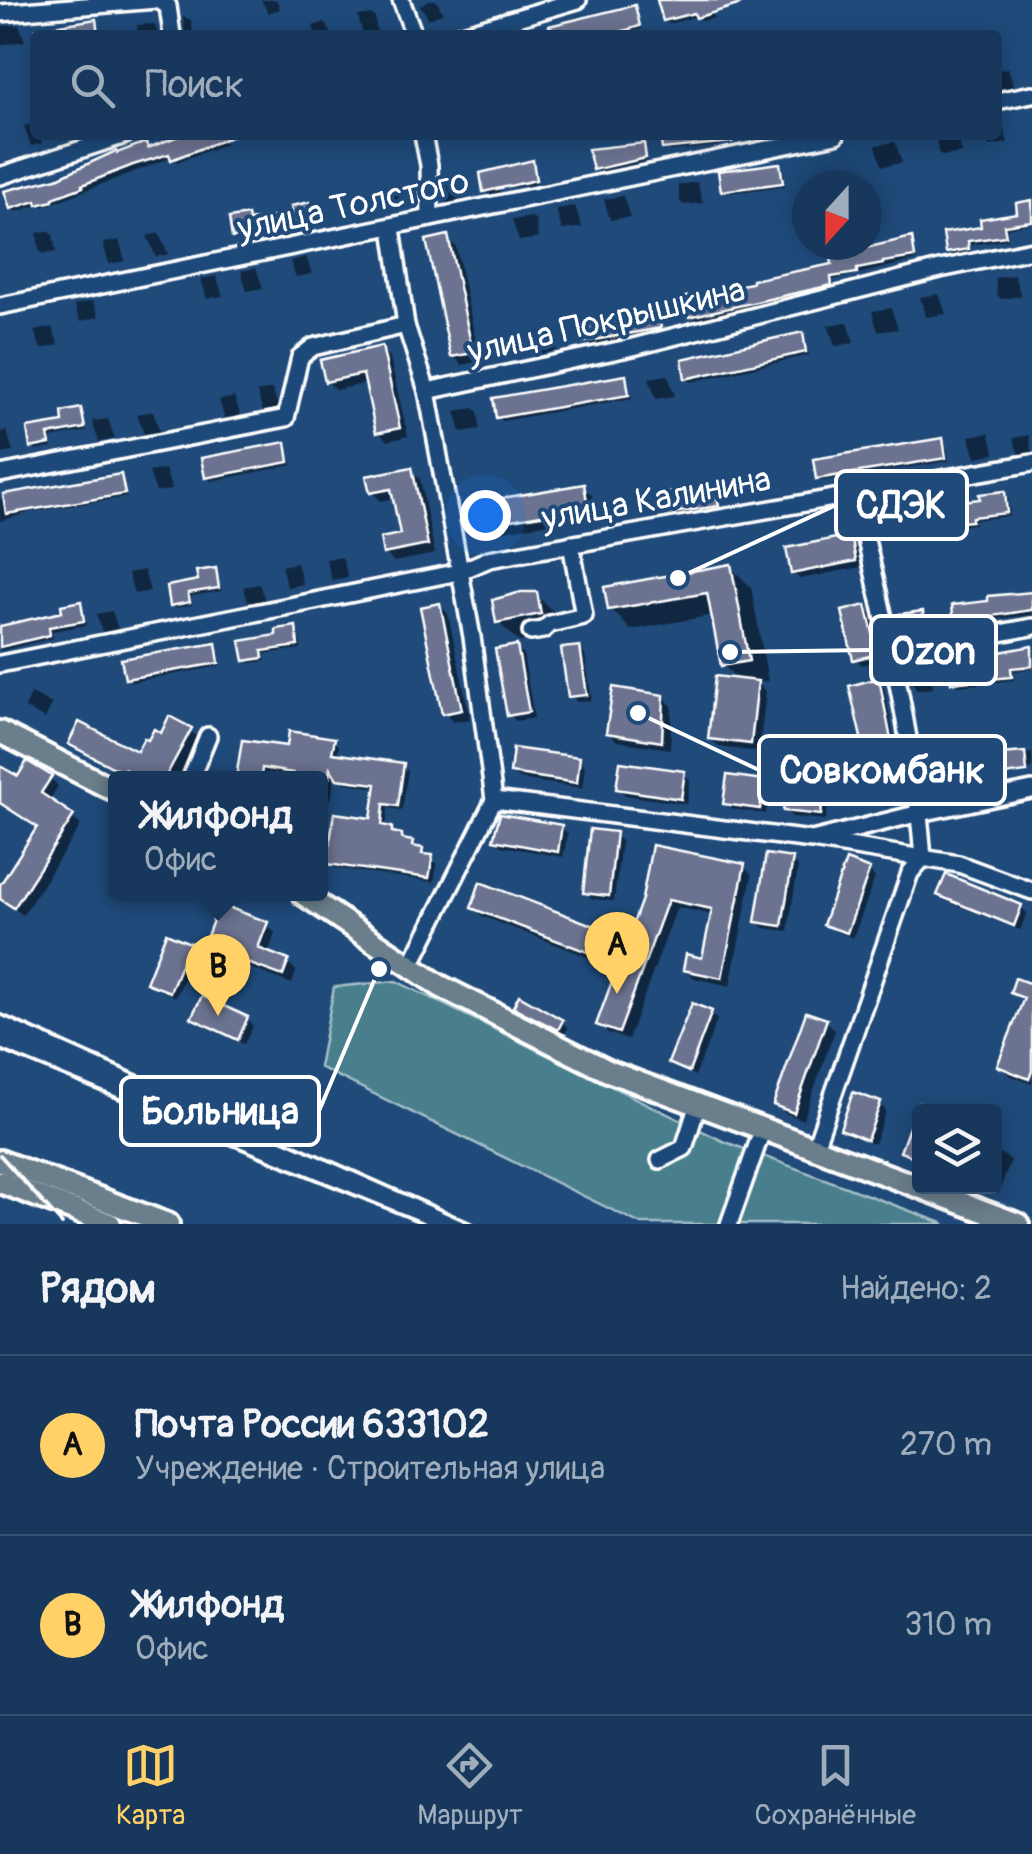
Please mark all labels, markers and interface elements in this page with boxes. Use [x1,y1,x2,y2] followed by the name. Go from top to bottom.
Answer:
[30,30,1002,140] search box
[65,58,120,113] icon: search
[145,61,244,109] text: Поиск
[232,159,473,251] street label: улица Толстого
[792,170,882,260] north arrow
[462,268,749,375] street label: улица Покрышкина
[537,457,774,541] street label: улица Калинина
[836,471,967,539] callout: СДЭК
[856,482,946,530] text: СДЭК
[460,490,511,541] your location
[871,616,996,684] callout: Ozon
[890,628,976,676] text: Ozon
[759,736,1005,804] callout: Совкомбанк
[779,747,985,795] text: Совкомбанк
[108,771,328,901] popup
[144,792,292,840] text: Жилфонд
[144,840,217,880] text: Офис
[584,912,650,994] pin: A
[186,934,250,1016] pin: B
[121,1077,319,1145] callout: Больница
[141,1088,299,1136] text: Больница
[912,1104,1002,1194] map controls
[912,1104,1002,1194] button: layers
[40,1263,156,1315] text: Рядом
[840,1269,992,1309] text: Найдено: 2
[135,1401,489,1449] text: Почта России 633102
[62,1425,83,1465] text: A
[900,1425,992,1465] text: 270 m
[135,1449,605,1489] text: Учреждение · Строительная улица
[135,1581,284,1629] text: Жилфонд
[63,1605,82,1645] text: B
[904,1605,992,1645] text: 310 m
[135,1629,208,1669] text: Офис
[116,1738,185,1833] tab: Карта
[417,1738,523,1833] tab: Маршрут
[755,1738,916,1833] tab: Сохранённые

